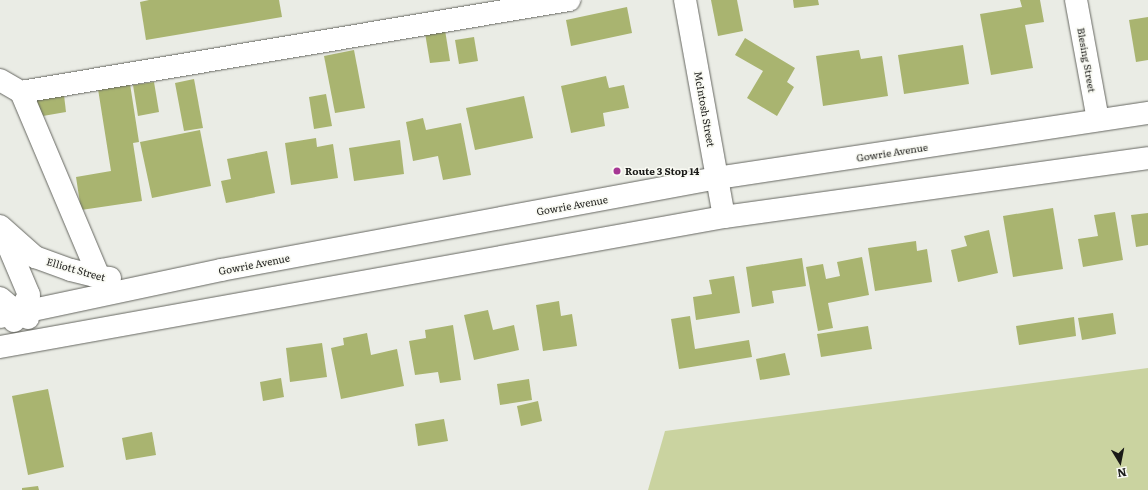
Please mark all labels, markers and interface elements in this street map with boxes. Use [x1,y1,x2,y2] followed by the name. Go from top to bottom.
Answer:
[1075,27,1099,93] street label: Blesing Street
[692,70,718,148] street label: McIntosh Street
[855,140,929,164] street label: Gowrie Avenue
[625,165,699,177] place label: Route 3 Stop 14
[612,166,622,176] marker: Route 3 Stop 14
[535,193,609,217] street label: Gowrie Avenue
[217,251,291,277] street label: Gowrie Avenue
[45,255,107,283] street label: Elliott Street
[1100,442,1140,482] north arrow
[1116,465,1128,482] text: N

